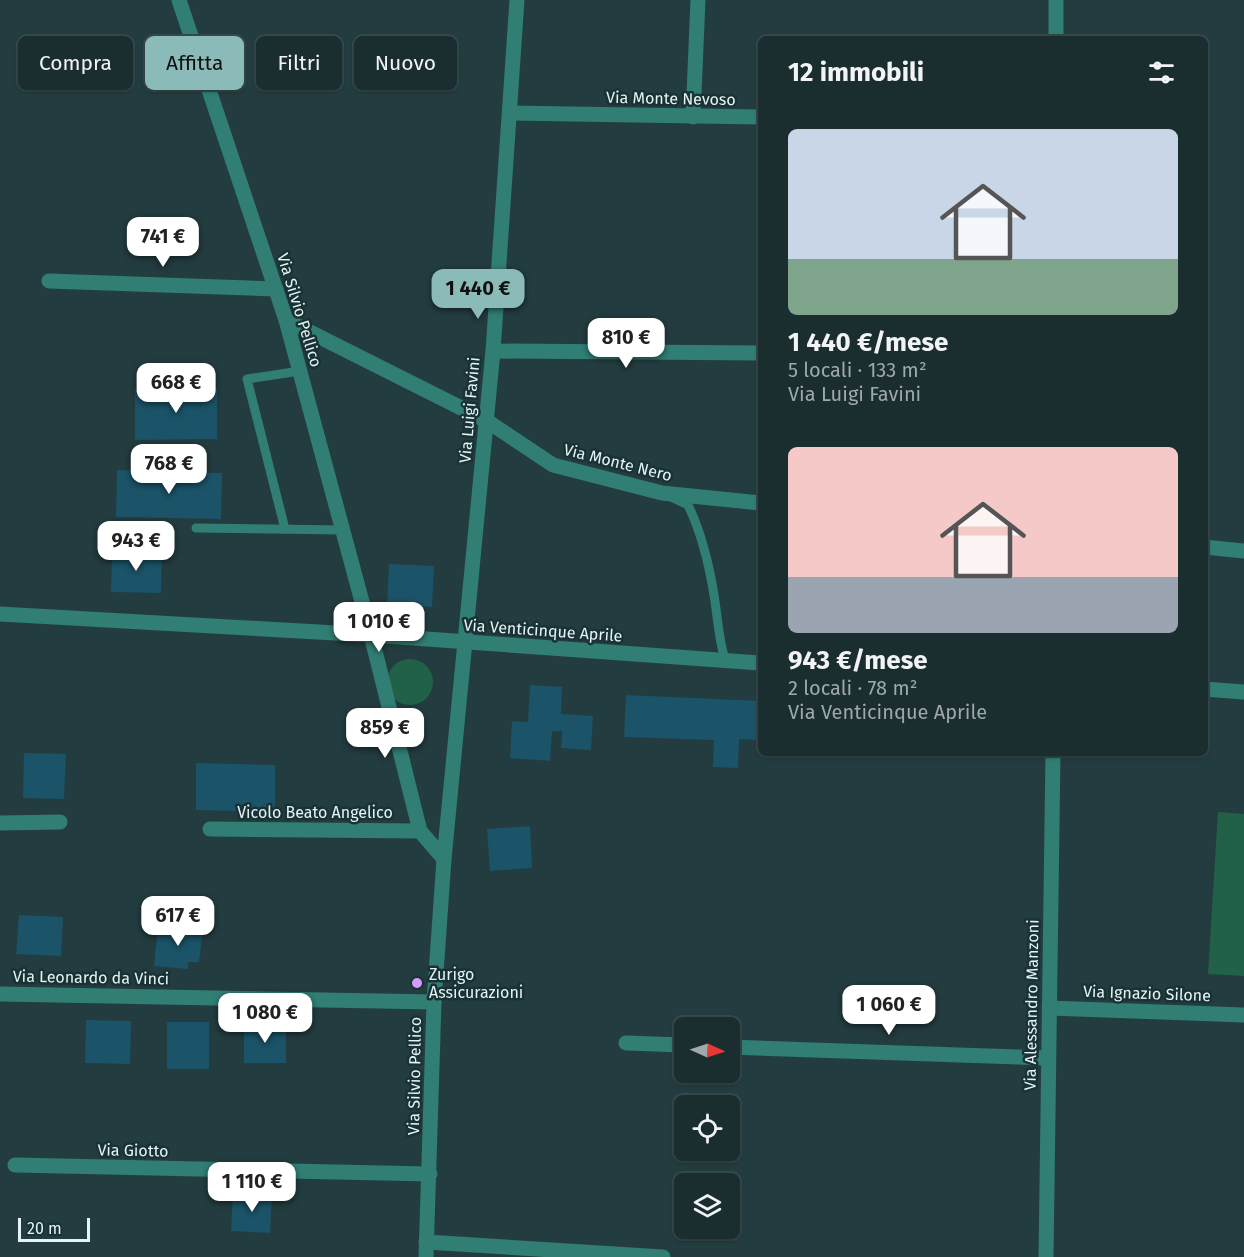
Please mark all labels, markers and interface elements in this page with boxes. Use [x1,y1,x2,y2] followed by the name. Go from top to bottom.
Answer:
[18,36,133,90] chip: Compra
[145,36,244,90] chip: Affitta
[256,36,342,90] chip: Filtri
[354,36,457,90] chip: Nuovo
[1145,56,1178,89] icon: filters
[788,57,924,88] text: 12 immobili
[606,88,736,109] street label: Via Monte Nevoso
[929,168,1037,276] icon: home
[121,217,205,268] pin: 741 €
[141,224,185,248] text: 741 €
[273,251,326,369] street label: Via Silvio Pellico
[423,269,533,320] pin: 1 440 €
[446,276,510,300] text: 1 440 €
[584,318,668,369] pin: 810 €
[602,325,650,349] text: 810 €
[788,327,948,358] text: 1 440 €/mese
[455,356,484,464] street label: Via Luigi Favini
[788,358,927,382] text: 5 locali · 133 m²
[134,363,218,414] pin: 668 €
[151,370,201,394] text: 668 €
[788,382,921,406] text: Via Luigi Favini
[562,440,674,485] street label: Via Monte Nero
[127,444,211,495] pin: 768 €
[145,451,193,475] text: 768 €
[929,486,1037,594] icon: home
[94,521,178,572] pin: 943 €
[112,528,160,552] text: 943 €
[324,602,434,653] pin: 1 010 €
[348,609,410,633] text: 1 010 €
[463,615,623,646] street label: Via Venticinque Aprile
[788,645,928,676] text: 943 €/mese
[788,676,917,700] text: 2 locali · 78 m²
[788,700,987,724] text: Via Venticinque Aprile
[343,708,427,759] pin: 859 €
[360,715,410,739] text: 859 €
[237,803,393,822] street label: Vicolo Beato Angelico
[136,896,220,947] pin: 617 €
[155,903,201,927] text: 617 €
[1021,919,1042,1091] street label: Via Alessandro Manzoni
[429,965,523,1002] place label: Zurigo Assicurazioni
[13,967,169,988] street label: Via Leonardo da Vinci
[410,976,424,990] marker: Zurigo Assicurazioni
[1083,982,1211,1005] street label: Via Ignazio Silone
[834,985,944,1036] pin: 1 060 €
[856,992,922,1016] text: 1 060 €
[210,993,320,1044] pin: 1 080 €
[232,1000,298,1024] text: 1 080 €
[404,1017,425,1135] street label: Via Silvio Pellico
[674,1017,740,1083] north arrow
[674,1017,740,1239] map controls
[674,1095,740,1161] button: locate
[97,1140,169,1161] street label: Via Giotto
[197,1162,307,1213] pin: 1 110 €
[222,1169,282,1193] text: 1 110 €
[674,1173,740,1239] button: layers
[18,1215,90,1242] scale bar
[27,1219,62,1238] text: 20 m

